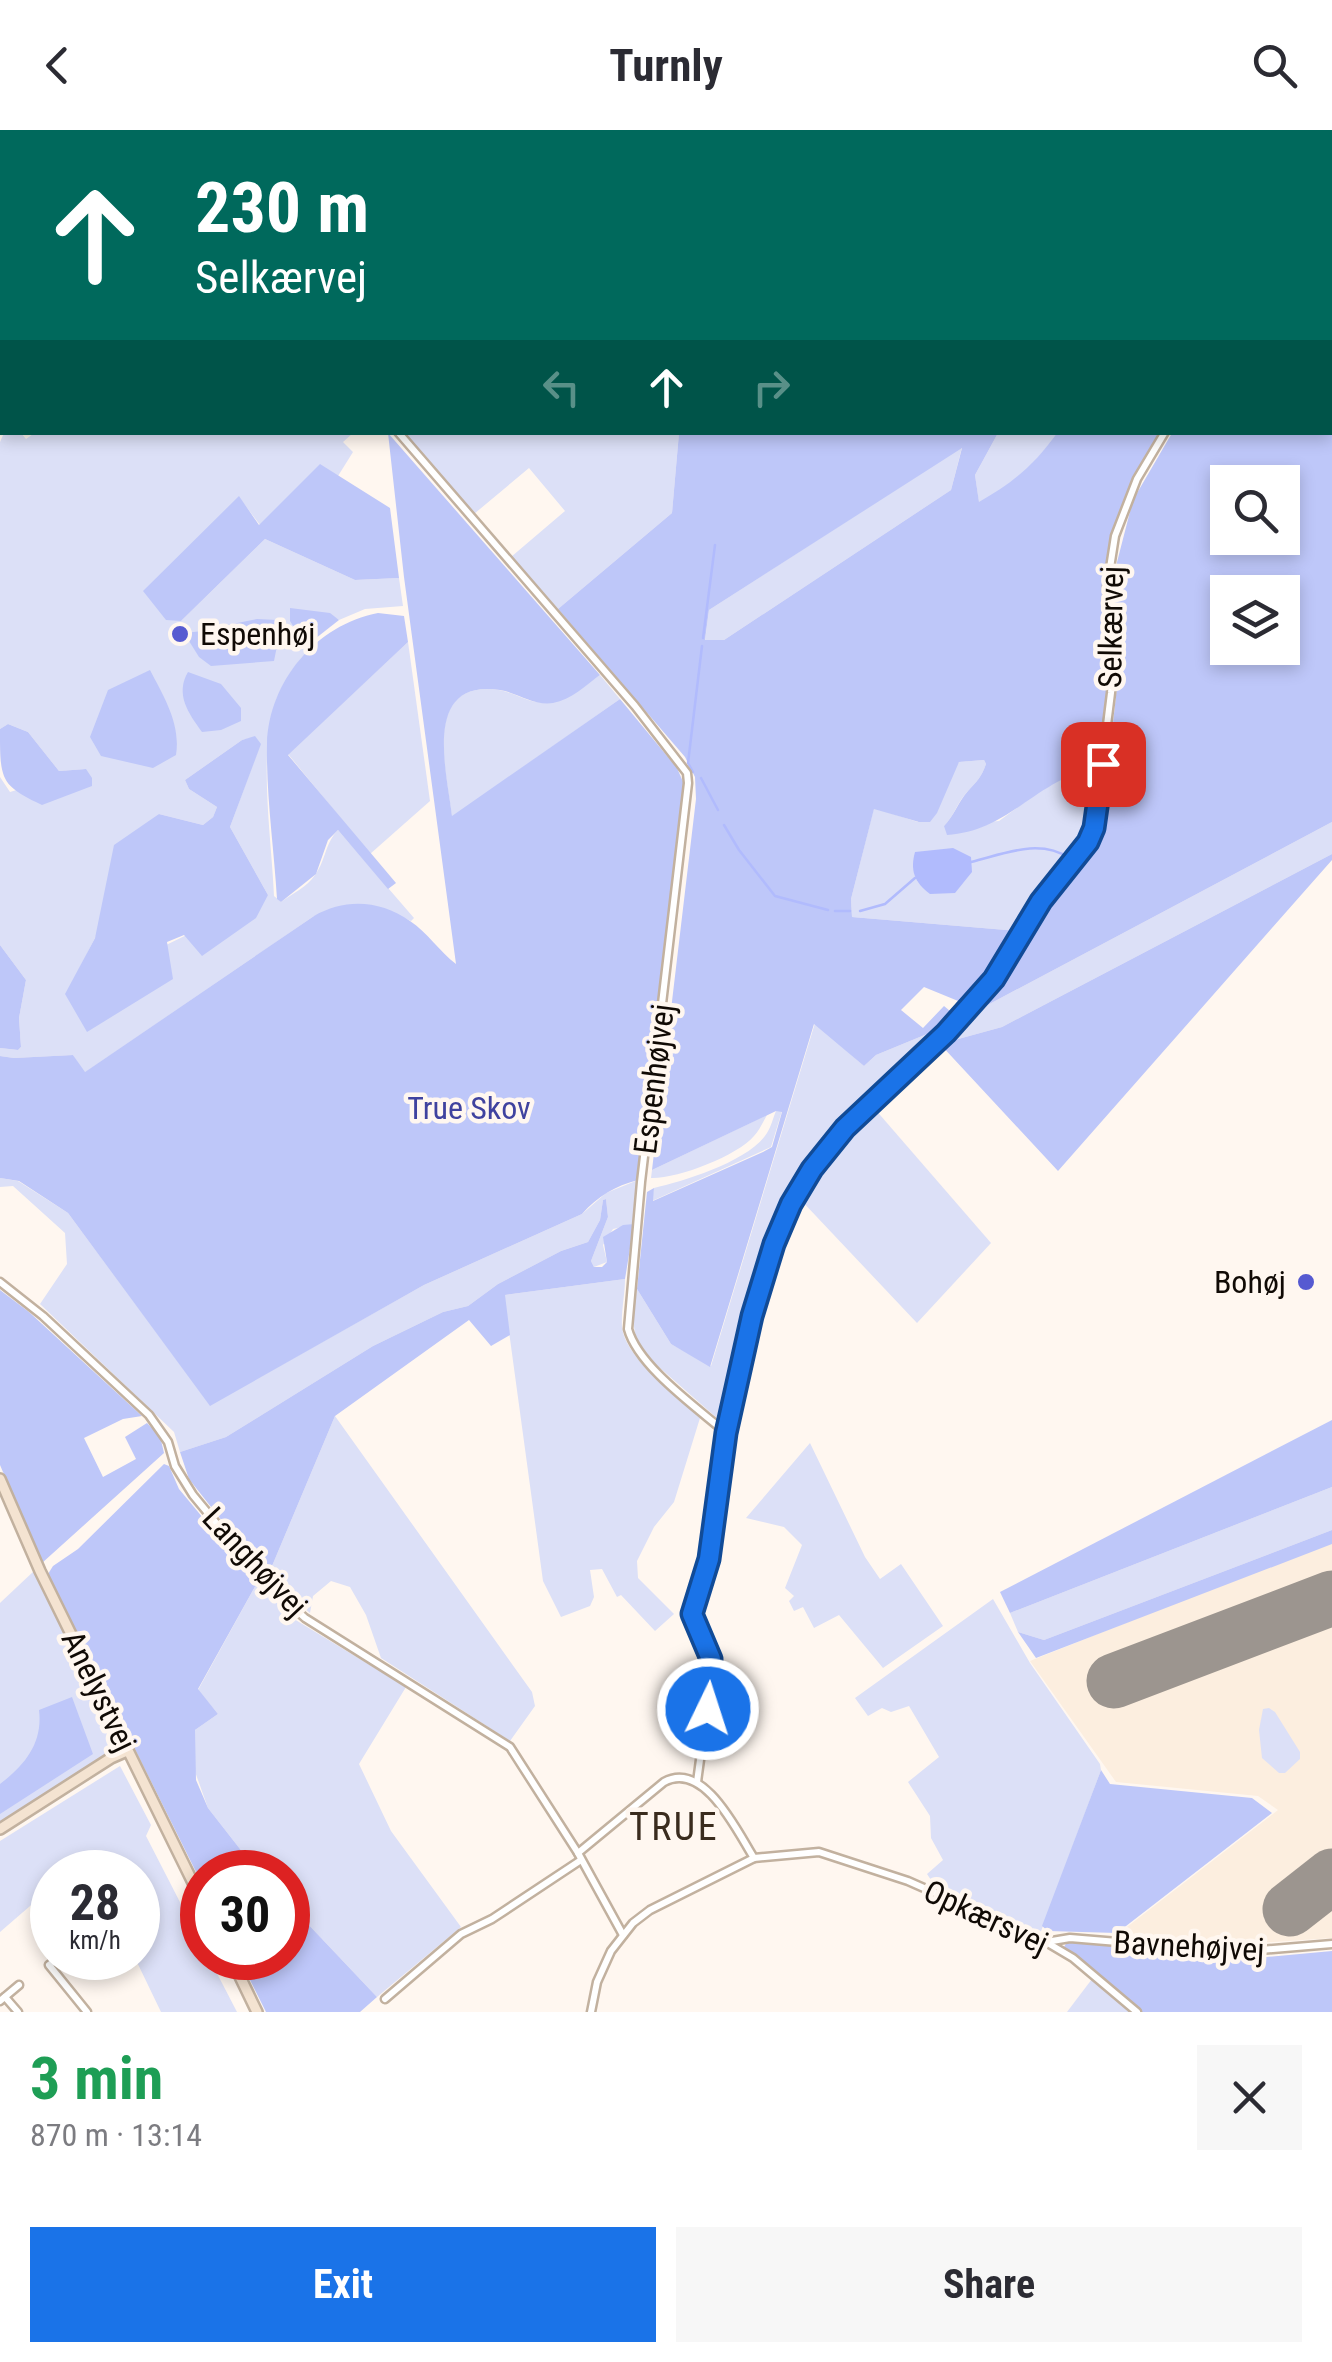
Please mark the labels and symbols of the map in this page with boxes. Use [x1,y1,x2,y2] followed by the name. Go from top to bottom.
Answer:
[1091,565,1131,689] street label: Selkærvej
[200,615,315,653] place label: Espenhøj
[169,623,191,645] marker: Espenhøj
[1061,722,1146,807] pin
[626,1002,682,1156] street label: Espenhøjvej
[407,1089,531,1127] park label: True Skov
[1214,1263,1286,1301] place label: Bohøj
[1295,1271,1317,1293] marker: Bohøj
[195,1499,315,1625] street label: Langhøjvej
[54,1625,144,1757] street label: Anelystvej
[656,1657,760,1761] position arrow
[629,1805,719,1849] district label: TRUE
[180,1850,310,1980] speed limit sign: 30
[918,1872,1054,1962] street label: Opkærsvej
[1113,1923,1265,1969] street label: Bavnehøjvej

